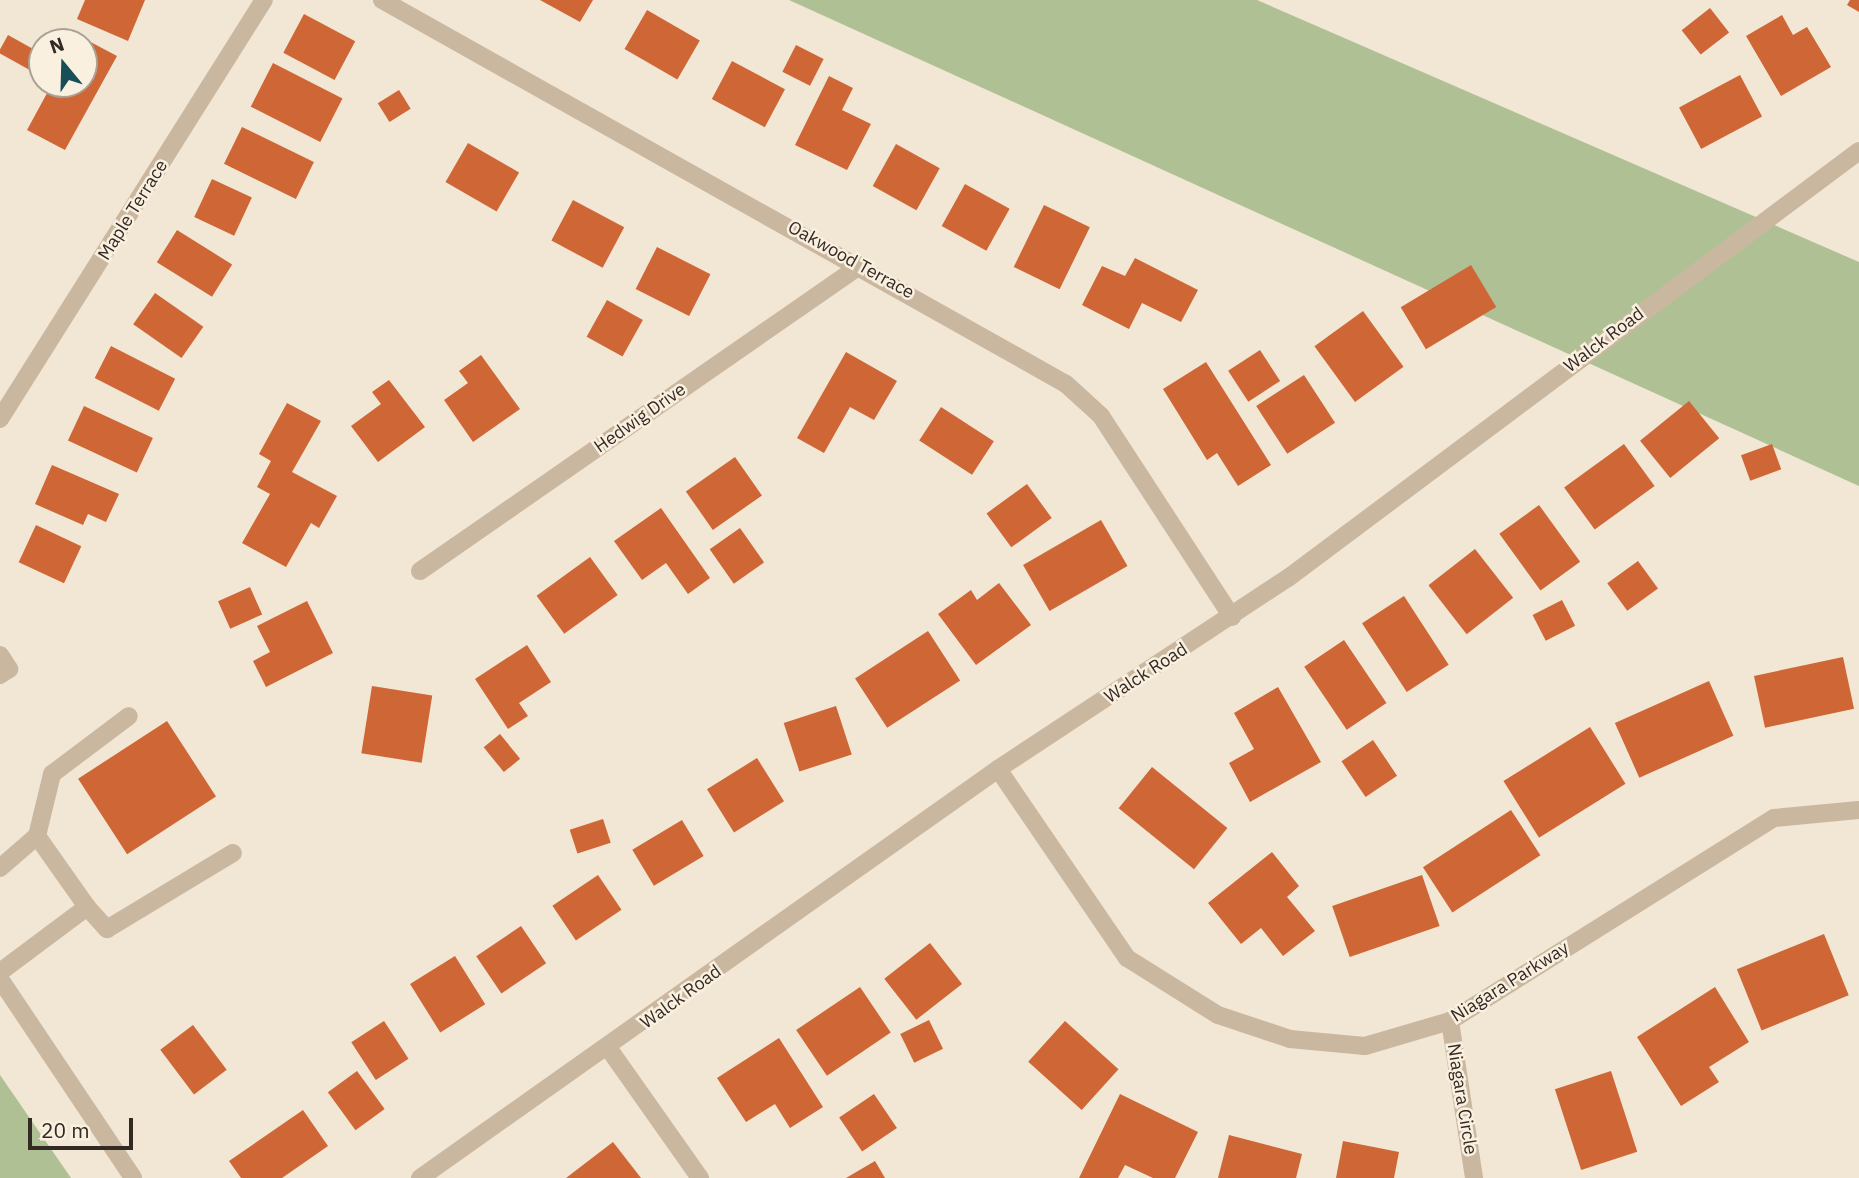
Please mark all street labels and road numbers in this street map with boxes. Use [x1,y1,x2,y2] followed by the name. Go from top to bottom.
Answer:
[94,156,172,264] street label: Maple Terrace
[784,216,918,304] street label: Oakwood Terrace
[1560,303,1648,377] street label: Walck Road
[590,378,690,458] street label: Hedwig Drive
[1100,638,1192,708] street label: Walck Road
[1447,937,1573,1027] street label: Niagara Parkway
[636,960,726,1034] street label: Walck Road
[1443,1042,1481,1156] street label: Niagara Circle

